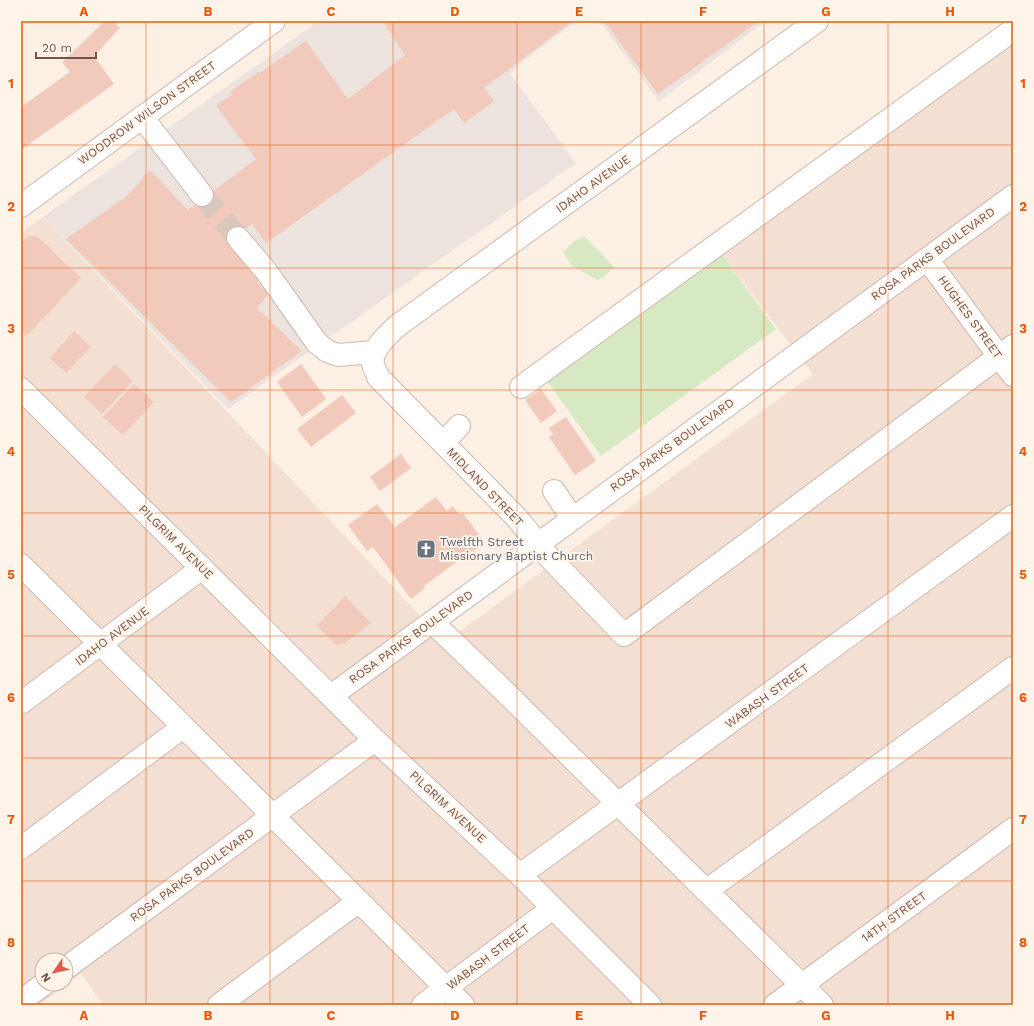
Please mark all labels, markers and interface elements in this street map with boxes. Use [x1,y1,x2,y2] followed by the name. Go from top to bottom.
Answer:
[80,4,89,19] text: A
[204,4,213,19] text: B
[327,4,336,19] text: C
[450,4,460,19] text: D
[575,4,583,19] text: E
[699,4,707,19] text: F
[821,4,831,19] text: G
[945,4,955,19] text: H
[36,34,96,60] scale bar
[42,41,72,55] text: 20 m
[75,58,219,168] street label: WOODROW WILSON STREET
[8,76,14,91] text: 1
[1020,76,1026,91] text: 1
[553,152,633,216] street label: IDAHO AVENUE
[7,199,15,214] text: 2
[1019,199,1027,214] text: 2
[868,204,998,304] street label: ROSA PARKS BOULEVARD
[935,273,1005,361] street label: HUGHES STREET
[7,321,15,336] text: 3
[1019,321,1027,336] text: 3
[607,395,737,495] street label: ROSA PARKS BOULEVARD
[7,444,16,459] text: 4
[1019,444,1028,459] text: 4
[444,445,526,529] street label: MIDLAND STREET
[136,502,216,582] street label: PILGRIM AVENUE
[440,535,593,563] place label: Twelfth Street Missionary Baptist Church
[415,538,437,560] church icon: Twelfth Street Missionary Baptist Church
[7,567,15,582] text: 5
[1019,567,1027,582] text: 5
[346,587,476,687] street label: ROSA PARKS BOULEVARD
[72,603,152,668] street label: IDAHO AVENUE
[722,661,812,731] street label: WABASH STREET
[7,690,15,705] text: 6
[1019,690,1027,705] text: 6
[407,768,489,846] street label: PILGRIM AVENUE
[7,812,15,827] text: 7
[1019,812,1027,827] text: 7
[127,825,257,925] street label: ROSA PARKS BOULEVARD
[859,889,929,945] street label: 14TH STREET
[444,921,532,993] street label: WABASH STREET
[7,935,15,950] text: 8
[1019,935,1027,950] text: 8
[34,952,74,992] north arrow
[38,970,54,984] text: N
[80,1008,89,1023] text: A
[204,1008,213,1023] text: B
[327,1008,336,1023] text: C
[450,1008,460,1023] text: D
[575,1008,583,1023] text: E
[699,1008,707,1023] text: F
[821,1008,831,1023] text: G
[945,1008,955,1023] text: H

